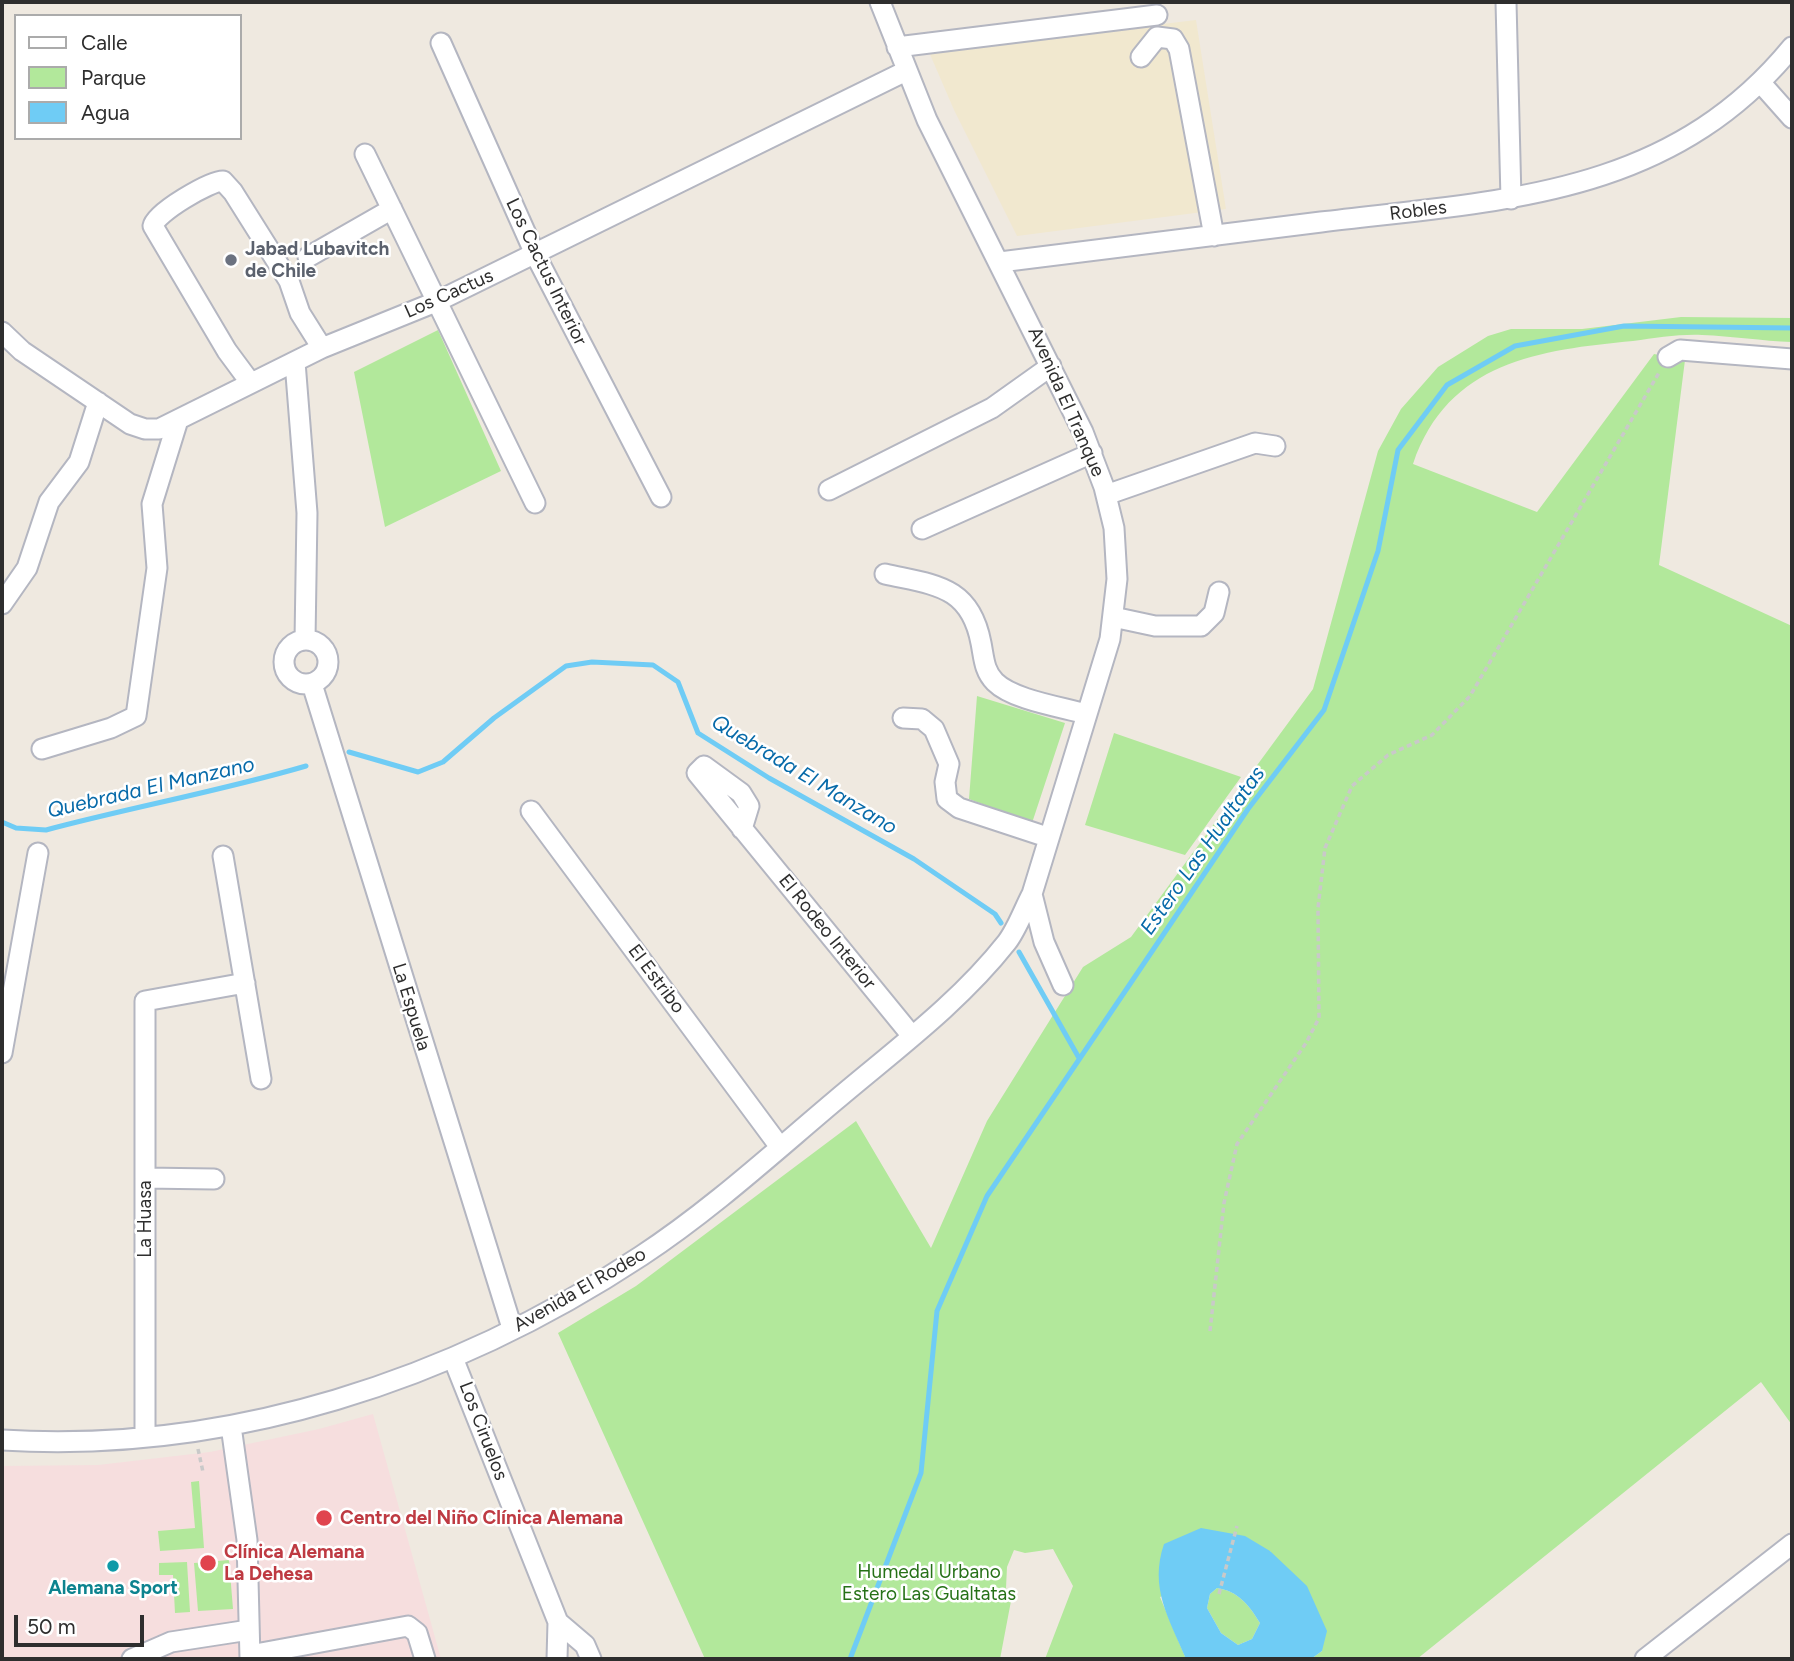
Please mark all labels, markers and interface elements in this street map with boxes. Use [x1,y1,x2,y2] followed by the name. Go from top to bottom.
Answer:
[14,14,242,140] legend
[81,30,128,55] text: Calle
[81,65,146,90] text: Parque
[81,100,130,125] text: Agua
[500,195,592,349] street label: Los Cactus Interior
[1388,196,1448,226] street label: Robles
[245,238,389,282] place label: Jabad Lubavitch de Chile
[223,252,239,268] marker: Jabad Lubavitch de Chile
[401,264,497,324] street label: Los Cactus
[1023,324,1109,480] street label: Avenida El Tranque
[707,710,901,840] water label: Quebrada El Manzano
[45,752,257,824] water label: Quebrada El Manzano
[1135,762,1271,940] water label: Estero Las Hualtatas
[774,870,880,994] street label: El Rodeo Interior
[623,940,689,1018] street label: El Estribo
[387,960,435,1054] street label: La Espuela
[134,1180,156,1258] street label: La Huasa
[510,1243,650,1337] street label: Avenida El Rodeo
[454,1378,512,1484] street label: Los Ciruelos
[340,1507,623,1529] place label: Centro del Niño Clínica Alemana
[314,1508,334,1528] marker: Centro del Niño Clínica Alemana
[224,1541,365,1585] place label: Clínica Alemana La Dehesa
[198,1553,218,1573] marker: Clínica Alemana La Dehesa
[105,1558,121,1574] marker: Alemana Sport
[842,1561,1016,1605] park label: Humedal Urbano Estero Las Gualtatas
[48,1577,178,1599] place label: Alemana Sport
[18,1602,147,1646] scale bar
[27,1614,76,1639] text: 50 m

